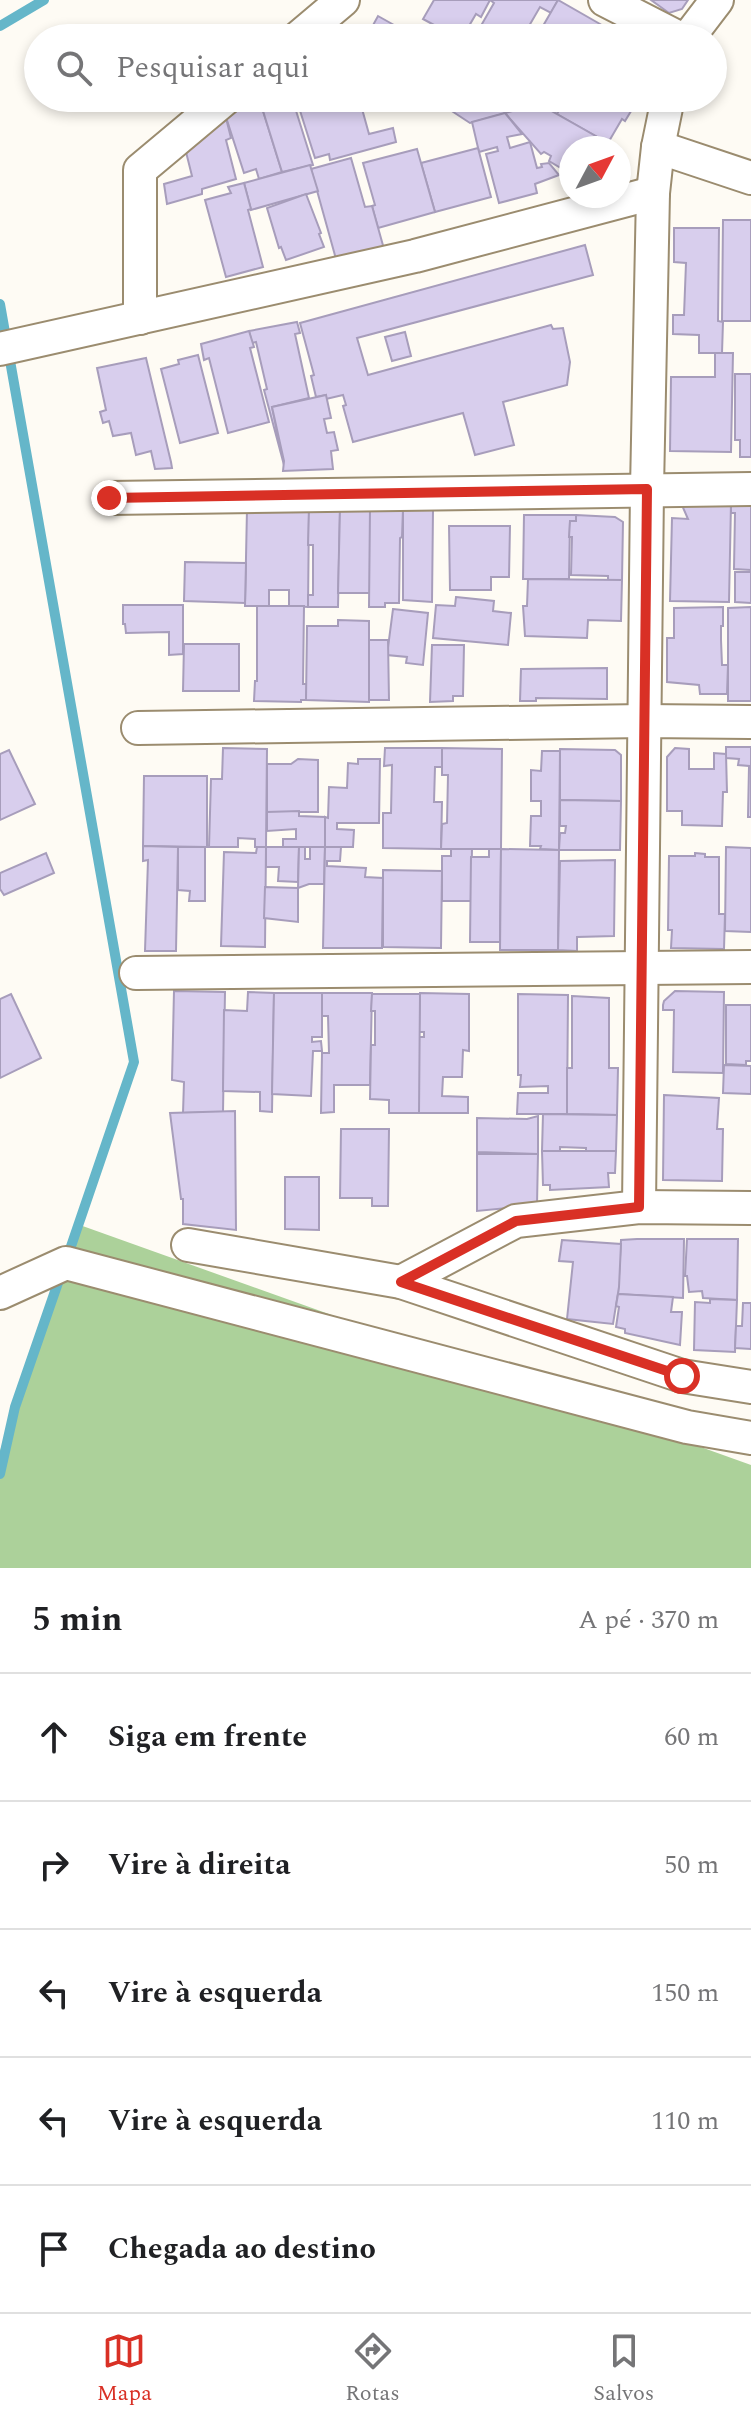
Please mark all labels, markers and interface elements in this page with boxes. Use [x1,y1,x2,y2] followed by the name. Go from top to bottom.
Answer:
[24,24,727,112] search box
[116,45,310,91] text: Pesquisar aqui
[52,46,96,90] icon: search
[559,136,631,208] north arrow
[91,480,127,516] route end
[664,1358,700,1394] route start
[32,1594,122,1646] text: 5 min
[578,1600,719,1640] text: A pé · 370 m
[108,1714,307,1760] text: Siga em frente
[32,1715,76,1759] icon: ahead
[664,1717,719,1757] text: 60 m
[108,1842,291,1888] text: Vire à direita
[32,1843,76,1887] icon: right
[664,1845,719,1885] text: 50 m
[108,1970,322,2016] text: Vire à esquerda
[32,1971,76,2015] icon: left
[651,1973,719,2013] text: 150 m
[108,2098,322,2144] text: Vire à esquerda
[32,2099,76,2143] icon: left
[651,2101,719,2141] text: 110 m
[108,2226,376,2272] text: Chegada ao destino
[32,2227,76,2271] icon: arrive
[97,2329,152,2410] tab: Mapa
[345,2329,400,2410] tab: Rotas
[593,2329,654,2410] tab: Salvos

